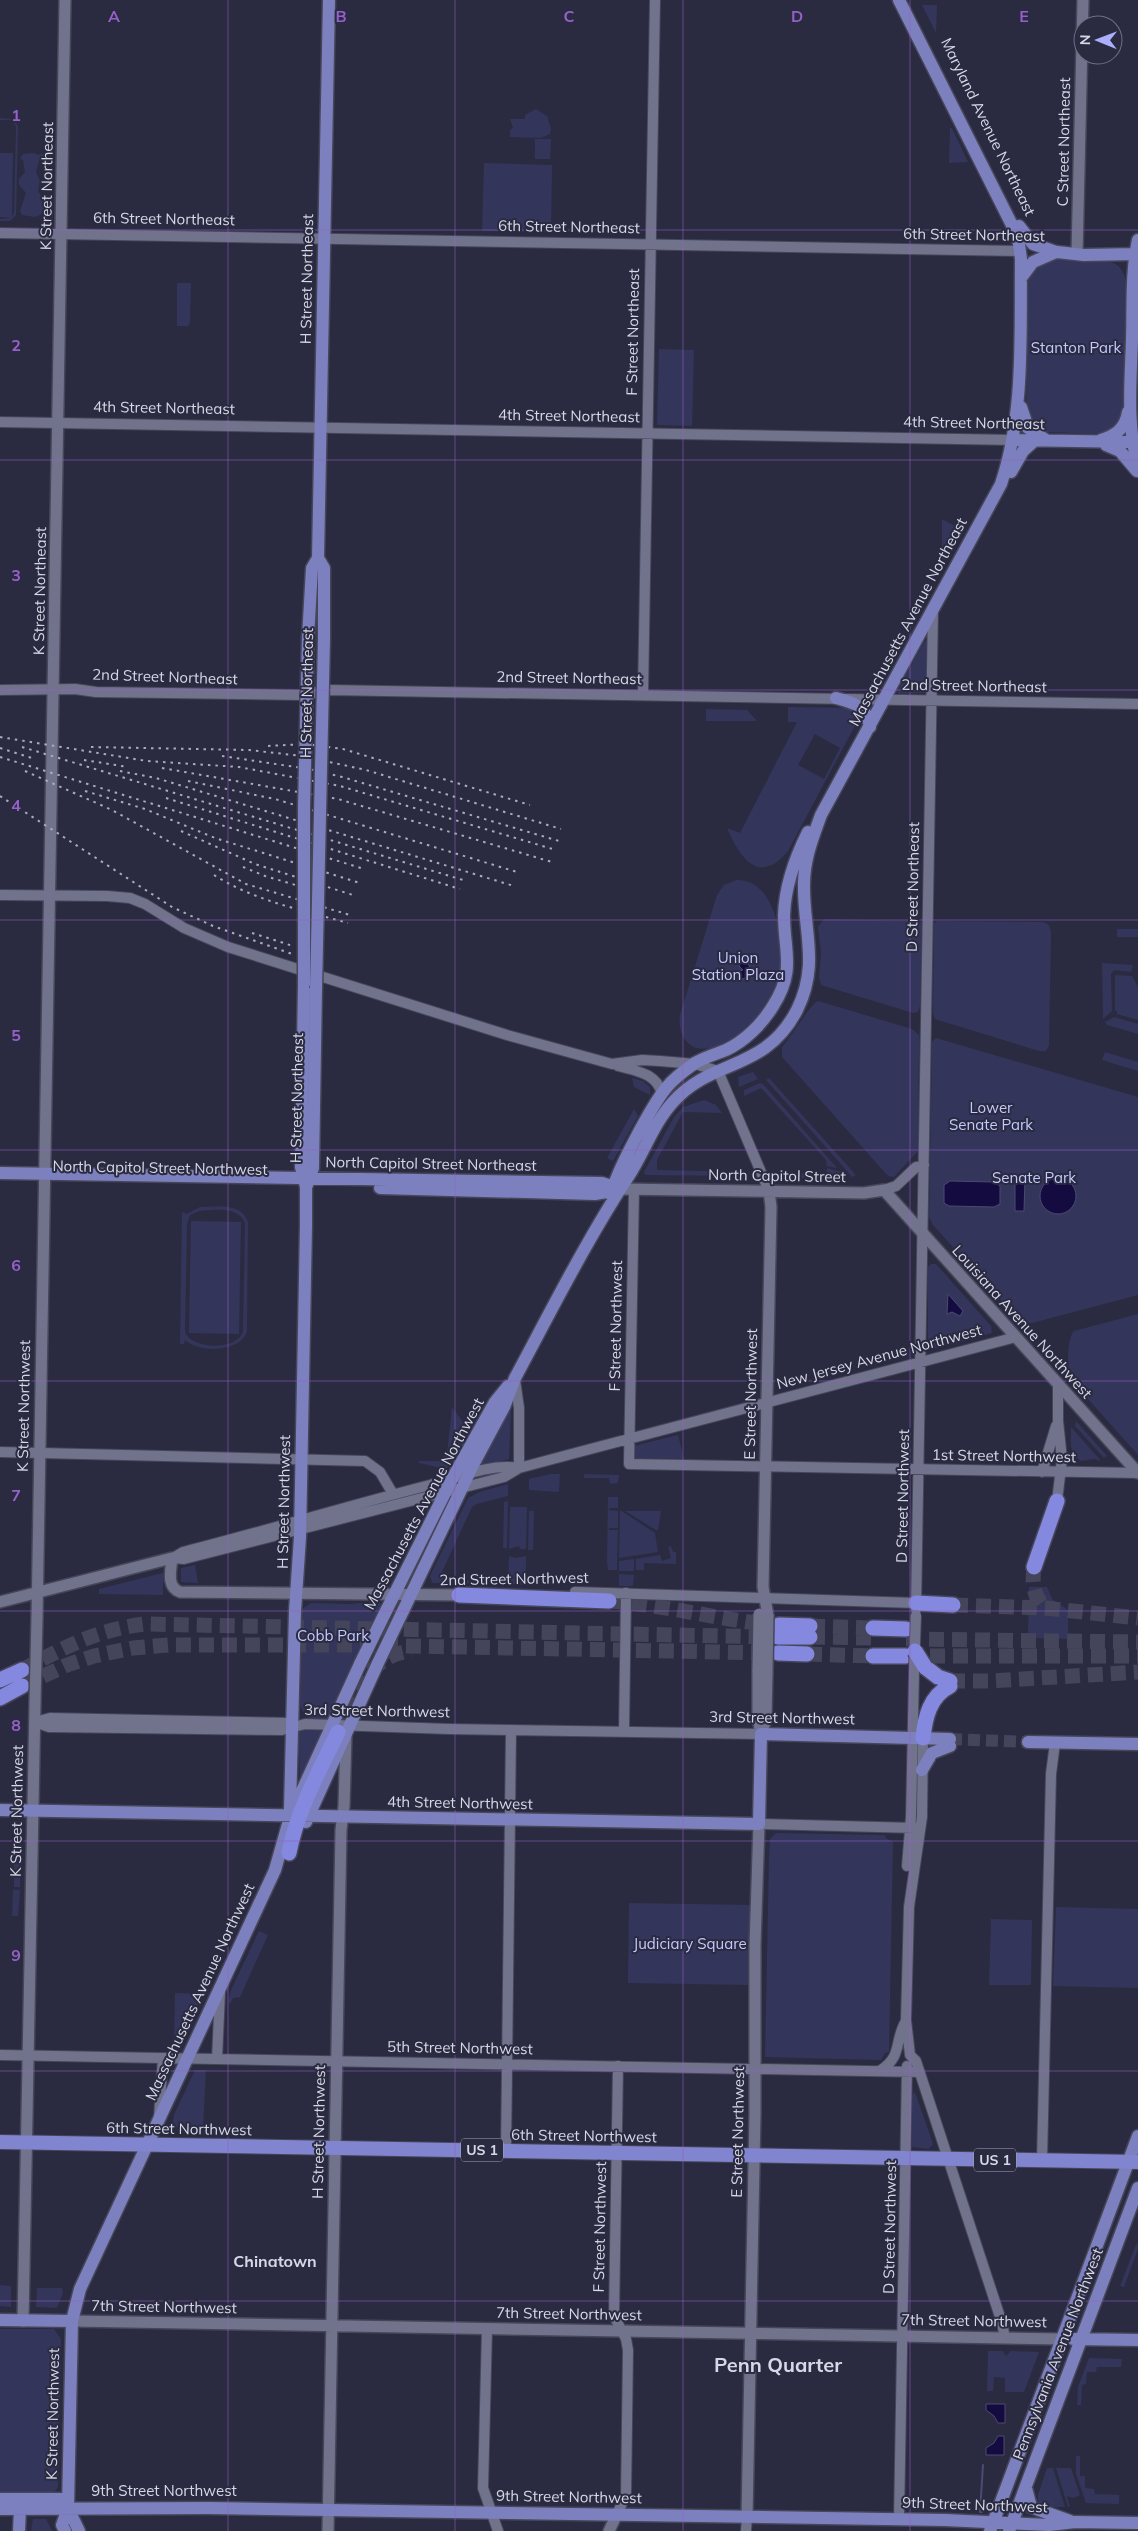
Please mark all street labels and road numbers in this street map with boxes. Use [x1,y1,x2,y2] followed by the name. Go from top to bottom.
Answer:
[937,35,1040,219] street label: Maryland Avenue Northeast
[1053,77,1074,207] street label: C Street Northeast
[36,122,57,250] street label: K Street Northeast
[93,208,235,229] street label: 6th Street Northeast
[296,214,317,344] street label: H Street Northeast
[498,216,640,237] street label: 6th Street Northeast
[903,224,1045,245] street label: 6th Street Northeast
[622,268,643,396] street label: F Street Northeast
[93,397,235,418] street label: 4th Street Northeast
[498,405,640,426] street label: 4th Street Northeast
[903,412,1045,433] street label: 4th Street Northeast
[844,514,971,729] street label: Massachusetts Avenue Northeast
[29,527,50,655] street label: K Street Northeast
[296,628,317,758] street label: H Street Northeast
[92,664,238,689] street label: 2nd Street Northeast
[496,667,642,688] street label: 2nd Street Northeast
[901,675,1047,696] street label: 2nd Street Northeast
[902,822,923,952] street label: D Street Northeast
[286,1033,307,1163] street label: H Street Northeast
[325,1152,537,1175] street label: North Capitol Street Northeast
[52,1156,268,1179] street label: North Capitol Street Northwest
[708,1165,846,1186] street label: North Capitol Street
[948,1241,1096,1402] street label: Louisiana Avenue Northwest
[605,1260,626,1392] street label: F Street Northwest
[774,1320,983,1393] street label: New Jersey Avenue Northwest
[740,1328,761,1460] street label: E Street Northwest
[13,1340,34,1472] street label: K Street Northwest
[359,1395,488,1613] street label: Massachusetts Avenue Northwest
[892,1429,913,1563] street label: D Street Northwest
[273,1435,294,1569] street label: H Street Northwest
[932,1445,1076,1466] street label: 1st Street Northwest
[439,1568,589,1589] street label: 2nd Street Northwest
[304,1700,450,1721] street label: 3rd Street Northwest
[709,1707,855,1728] street label: 3rd Street Northwest
[6,1745,27,1877] street label: K Street Northwest
[387,1792,533,1813] street label: 4th Street Northwest
[141,1880,258,2103] street label: Massachusetts Avenue Northwest
[387,2037,533,2058] street label: 5th Street Northwest
[308,2065,329,2199] street label: H Street Northwest
[727,2066,748,2198] street label: E Street Northwest
[106,2118,252,2139] street label: 6th Street Northwest
[511,2125,657,2146] street label: 6th Street Northwest
[461,2138,503,2162] road number: US 1
[974,2148,1016,2172] road number: US 1
[879,2160,900,2294] street label: D Street Northwest
[589,2161,610,2293] street label: F Street Northwest
[1008,2245,1107,2463] street label: Pennsylvania Avenue Northwest
[91,2296,237,2317] street label: 7th Street Northwest
[496,2303,642,2324] street label: 7th Street Northwest
[901,2310,1047,2331] street label: 7th Street Northwest
[42,2348,63,2480] street label: K Street Northwest
[91,2481,237,2500] street label: 9th Street Northwest
[496,2486,642,2507] street label: 9th Street Northwest
[902,2492,1048,2517] street label: 9th Street Northwest

